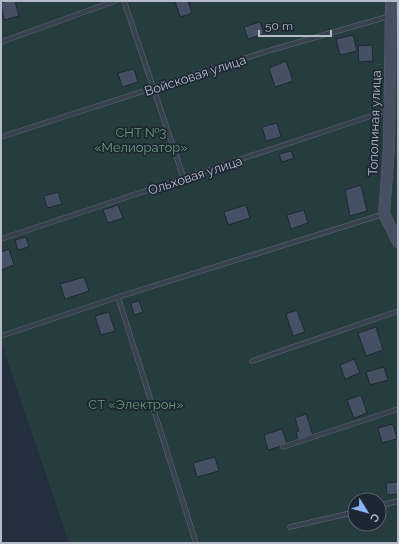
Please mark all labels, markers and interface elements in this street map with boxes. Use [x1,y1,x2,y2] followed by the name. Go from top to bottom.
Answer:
[259,12,331,38] scale bar
[265,19,293,33] text: 50 m
[142,52,248,99] street label: Войсковая улица
[365,70,384,176] street label: Тополиная улица
[94,125,188,155] park label: СНТ №3 «Мелиоратор»
[146,153,244,198] street label: Ольховая улица
[88,397,184,412] park label: СТ «Электрон»
[347,492,387,532] north arrow
[367,511,382,525] text: С

